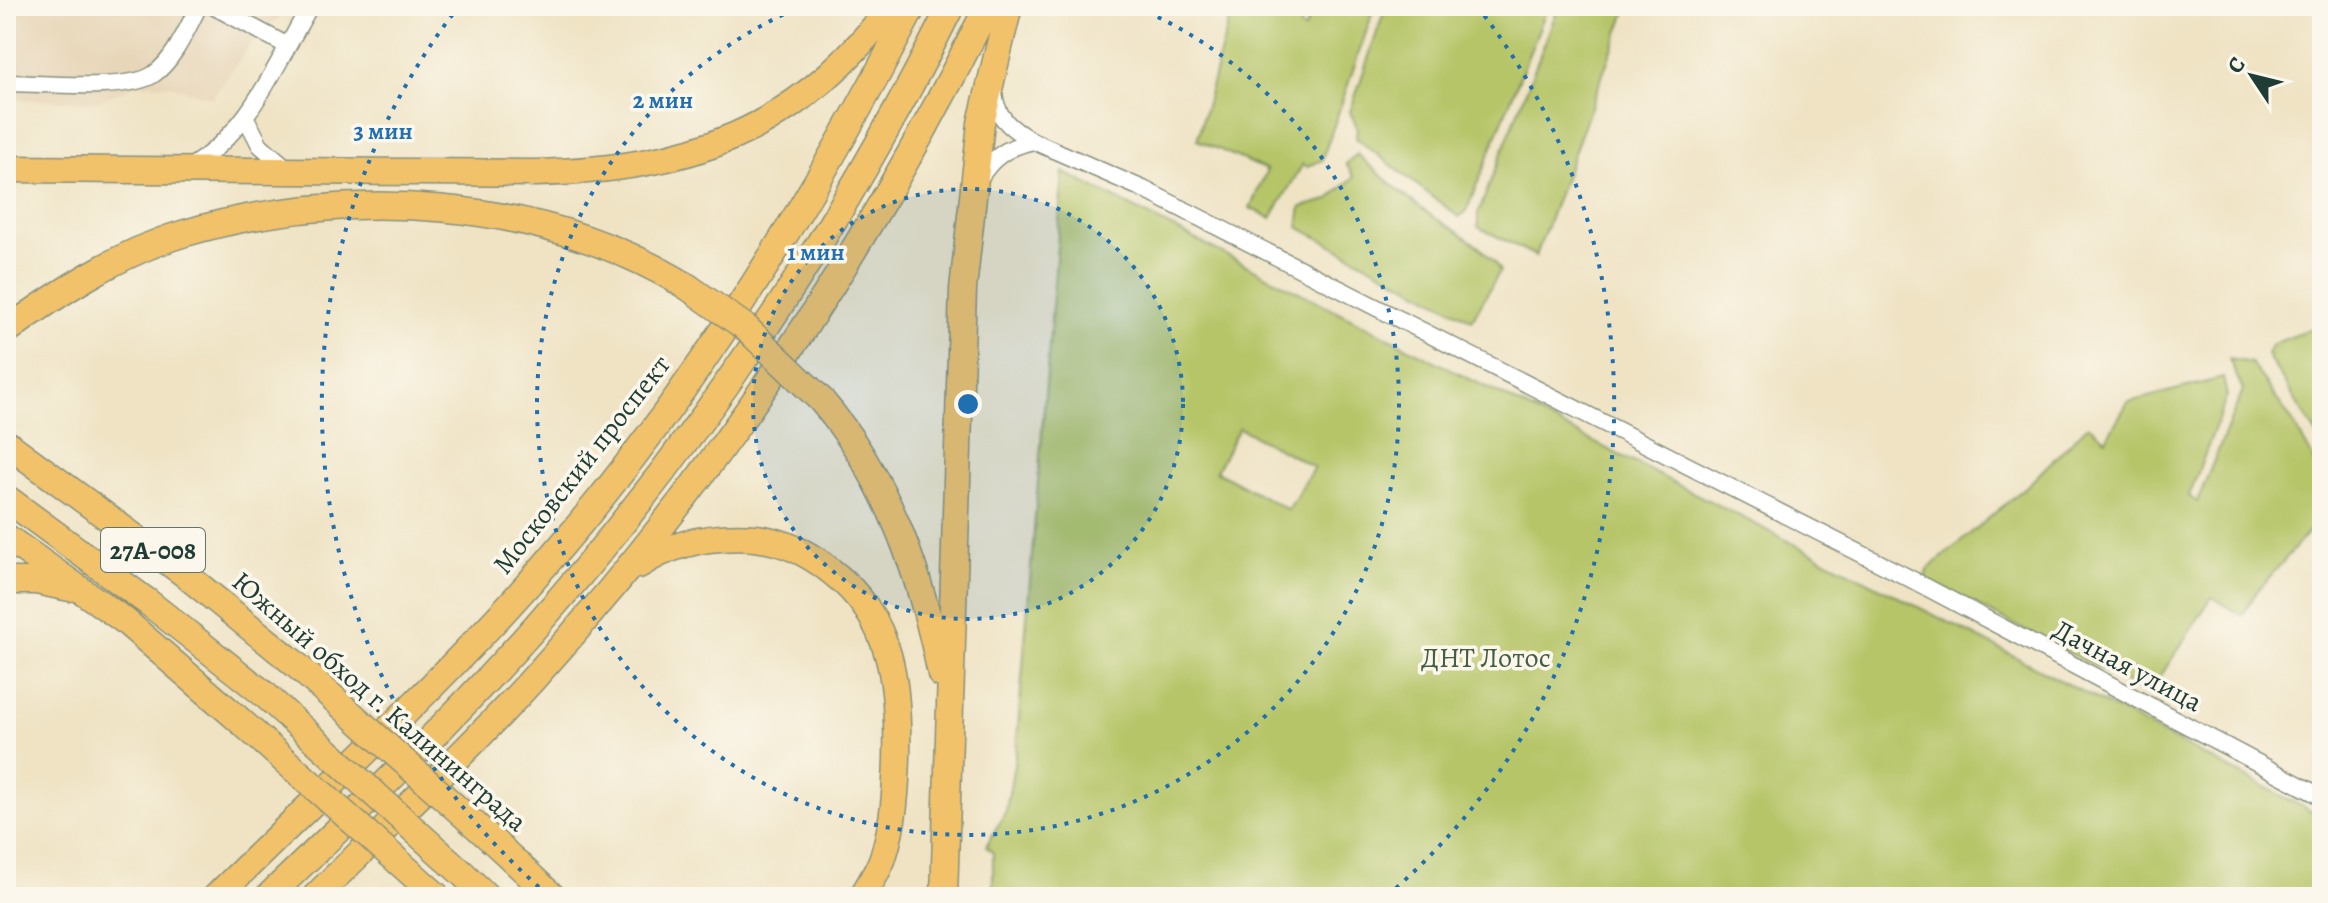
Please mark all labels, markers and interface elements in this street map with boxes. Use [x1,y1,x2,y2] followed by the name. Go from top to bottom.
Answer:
[2212,36,2292,116] north arrow
[2220,51,2253,79] text: С
[633,84,693,116] text: 2 мин
[353,115,413,147] text: 3 мин
[787,236,845,268] text: 1 мин
[484,347,679,582] street label: Московский проспект
[954,390,982,418] centre of rings
[101,528,205,572] road number: 27А-008
[224,563,535,841] street label: Южный обход г. Калининграда
[2046,611,2209,721] street label: Дачная улица
[1421,639,1551,677] park label: ДНТ Лотос

